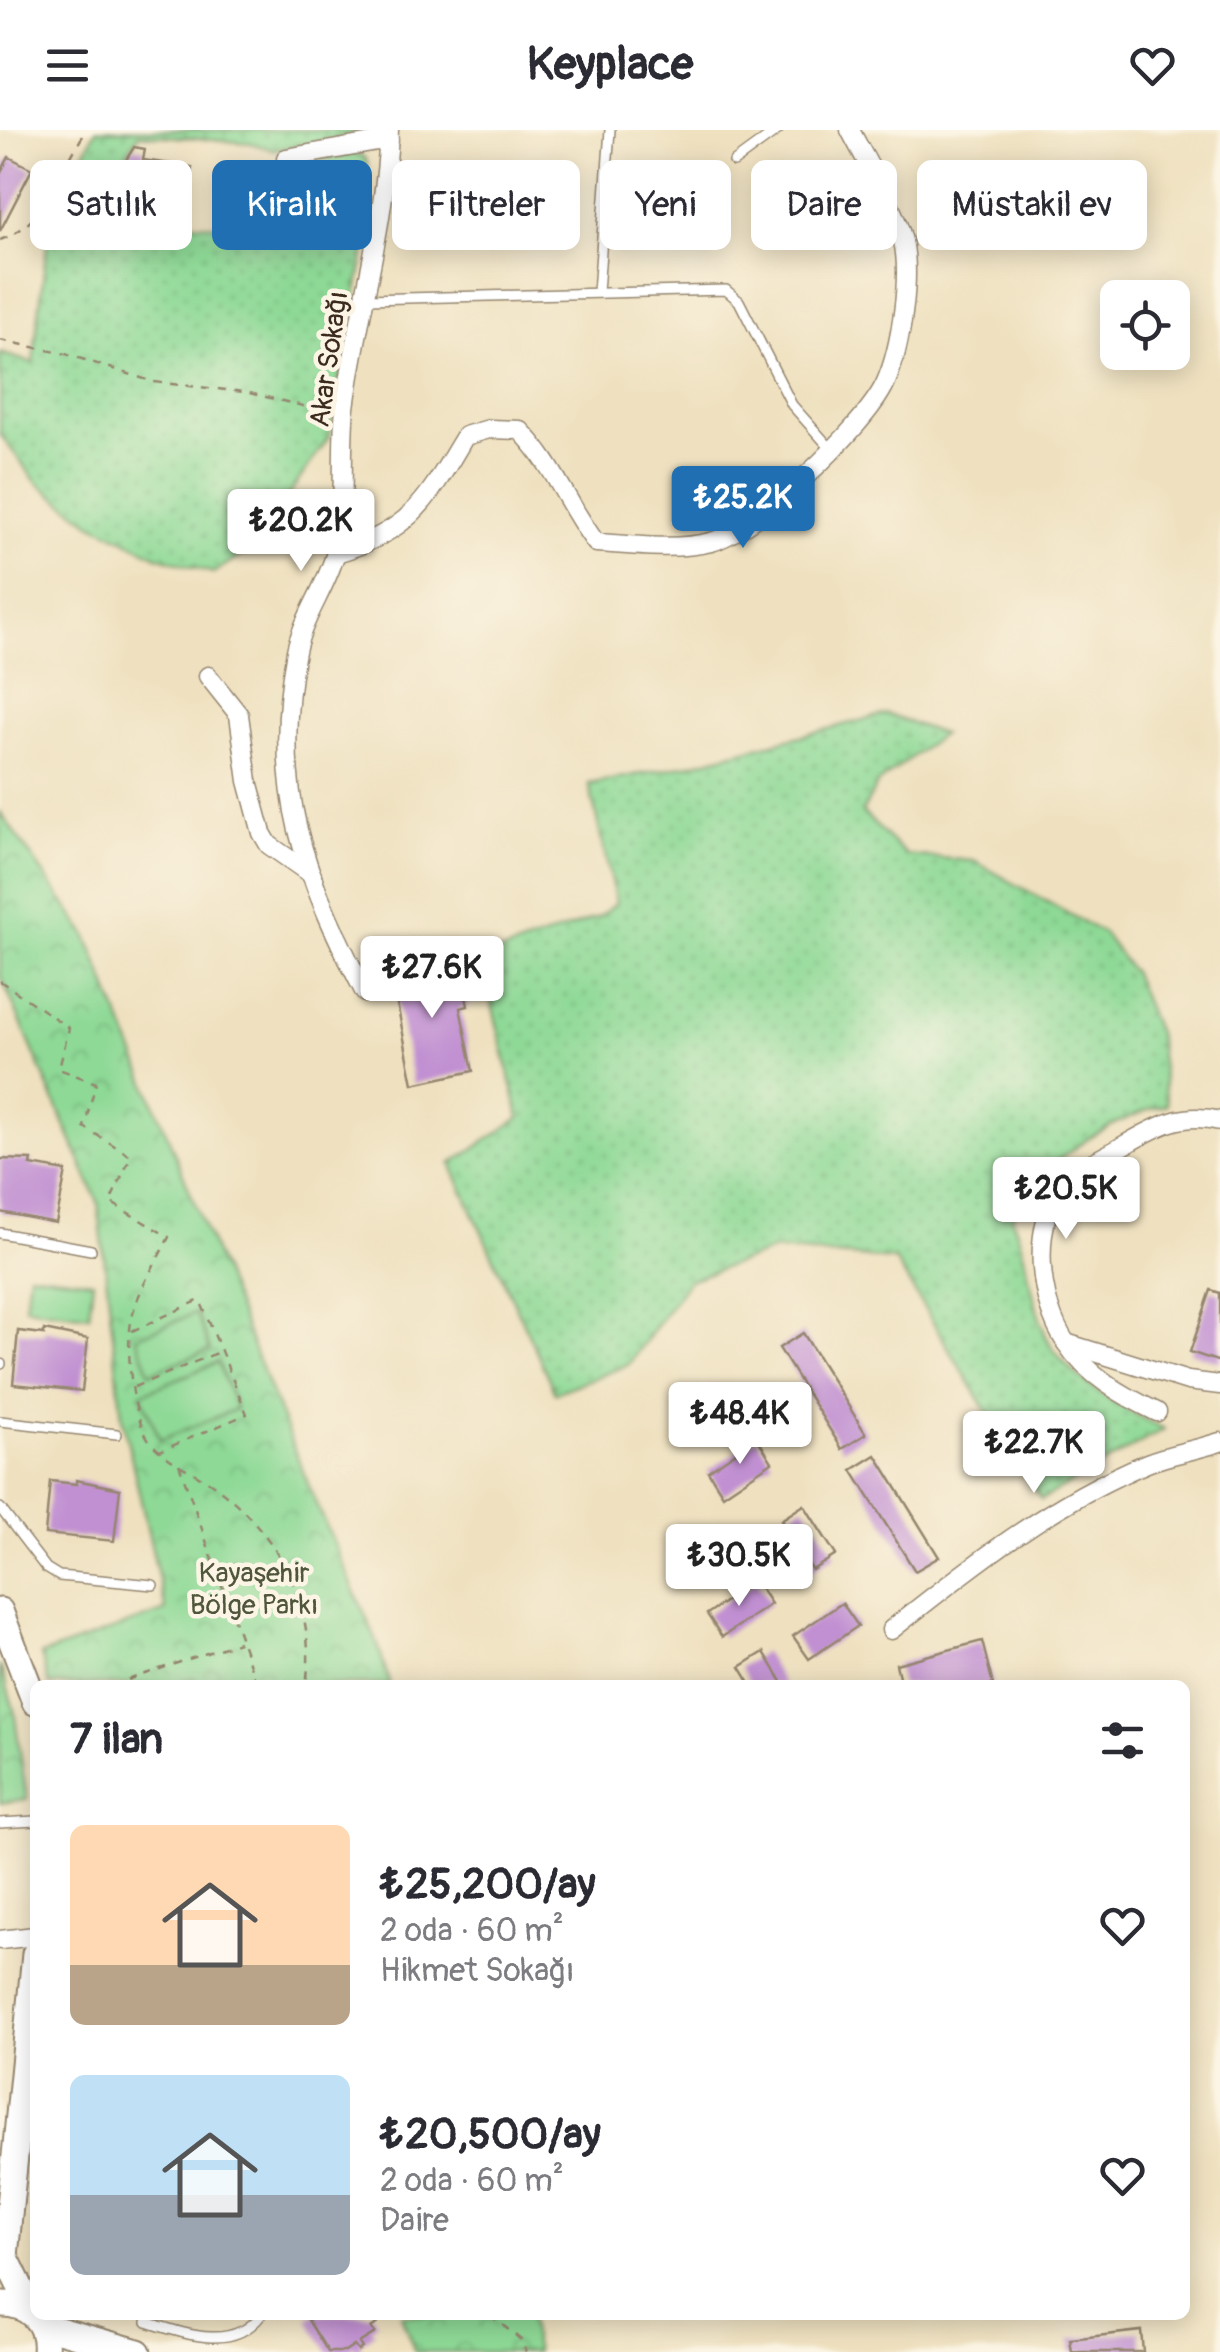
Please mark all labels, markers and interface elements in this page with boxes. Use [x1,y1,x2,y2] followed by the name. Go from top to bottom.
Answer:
[527,37,693,93] text: Keyplace
[40,38,95,93] icon: menu
[1125,38,1180,93] icon: heart
[30,160,192,250] chip: Satılık
[212,160,372,250] chip: Kiralık
[392,160,580,250] chip: Filtreler
[600,160,731,250] chip: Yeni
[751,160,897,250] chip: Daire
[917,160,1147,250] chip: Müstakil ev
[1100,280,1190,370] map controls
[1100,280,1190,370] button: locate
[303,289,356,430] street label: Akar Sokağı
[662,466,824,551] pin: ₺25.2K
[694,478,792,518] text: ₺25.2K
[220,489,382,574] pin: ₺20.2K
[249,501,353,541] text: ₺20.2K
[351,936,513,1021] pin: ₺27.6K
[383,948,481,988] text: ₺27.6K
[985,1157,1147,1242] pin: ₺20.5K
[1015,1169,1117,1209] text: ₺20.5K
[659,1382,821,1467] pin: ₺48.4K
[691,1394,789,1434] text: ₺48.4K
[953,1411,1115,1496] pin: ₺22.7K
[985,1423,1083,1463] text: ₺22.7K
[658,1524,820,1609] pin: ₺30.5K
[688,1536,790,1576] text: ₺30.5K
[190,1556,318,1623] park label: Kayaşehir Bölge Parkı
[1095,1713,1150,1768] icon: filters
[70,1714,163,1766] text: 7 ilan
[380,1859,596,1911] text: ₺25,200/ay
[150,1865,270,1985] icon: home
[1095,1898,1150,1953] icon: heart
[380,1911,564,1951] text: 2 oda · 60 m²
[380,1951,574,1991] text: Hikmet Sokağı
[380,2109,601,2161] text: ₺20,500/ay
[150,2115,270,2235] icon: home
[1095,2148,1150,2203] icon: heart
[380,2161,564,2201] text: 2 oda · 60 m²
[380,2201,449,2241] text: Daire

